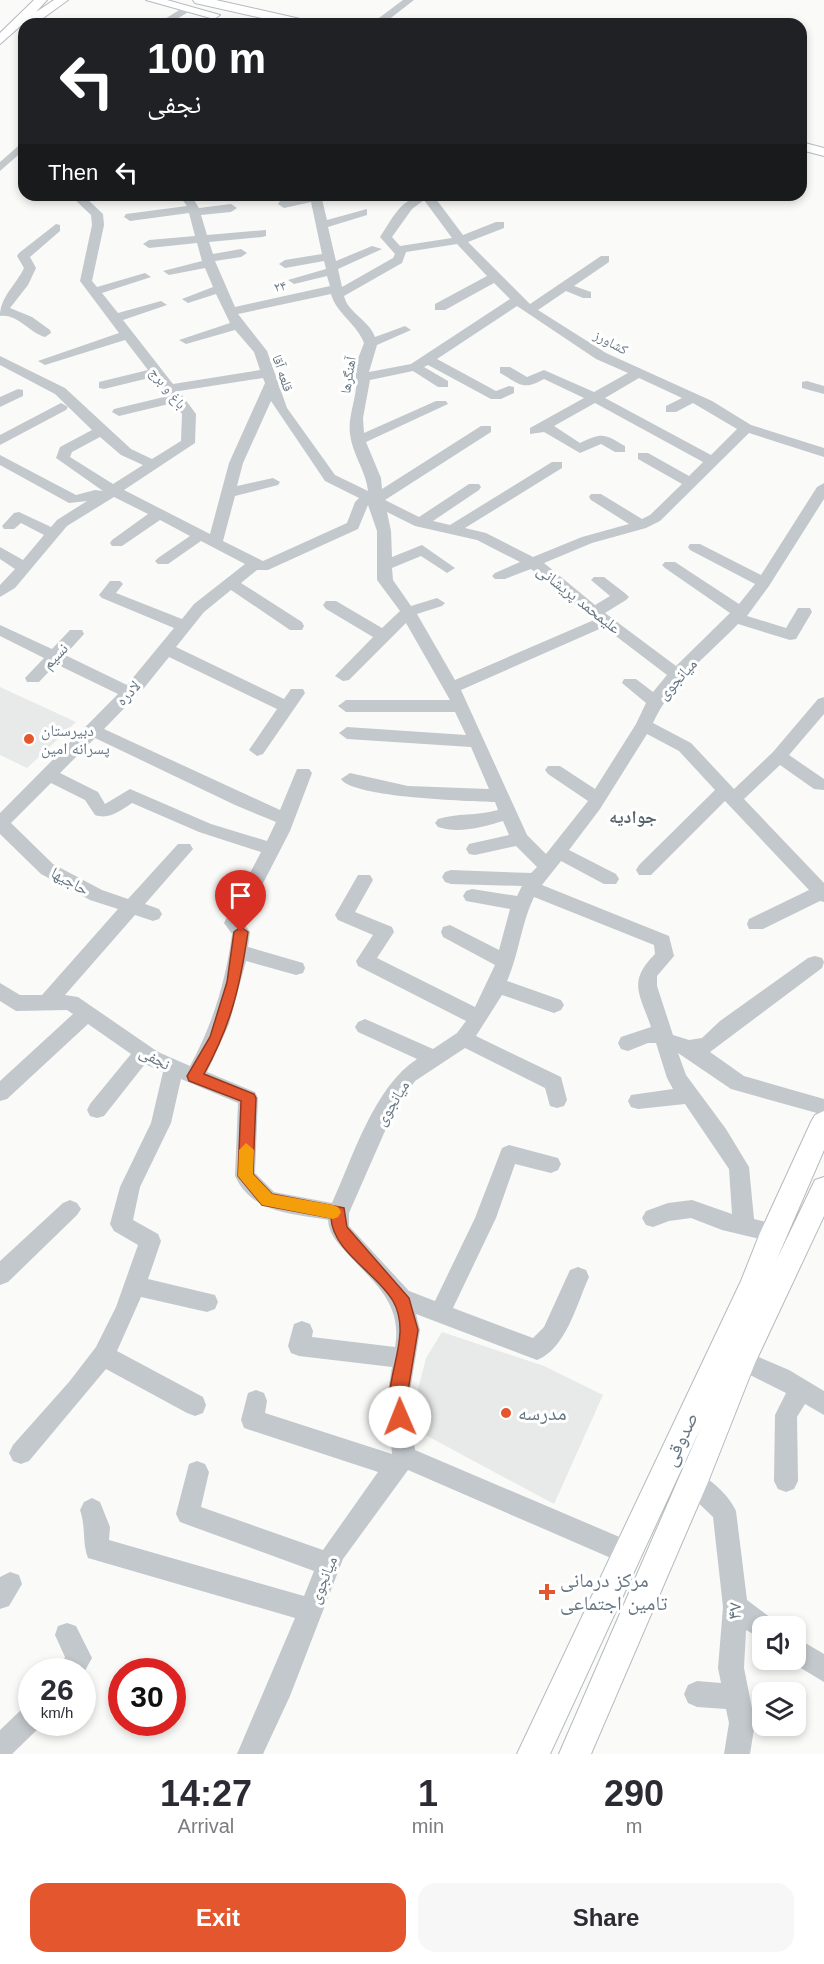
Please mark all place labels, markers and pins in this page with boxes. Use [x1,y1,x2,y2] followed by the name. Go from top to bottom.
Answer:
[41,722,110,759] place label: دبیرستان پسرانه امین
[22,732,36,746] marker: دبیرستان پسرانه امین
[215,870,266,932] pin
[518,1402,567,1424] place label: مدرسه
[499,1406,513,1420] marker: مدرسه
[560,1569,667,1615] place label: مرکز درمانی تامین اجتماعی
[538,1583,556,1601] marker: مرکز درمانی تامین اجتماعی

